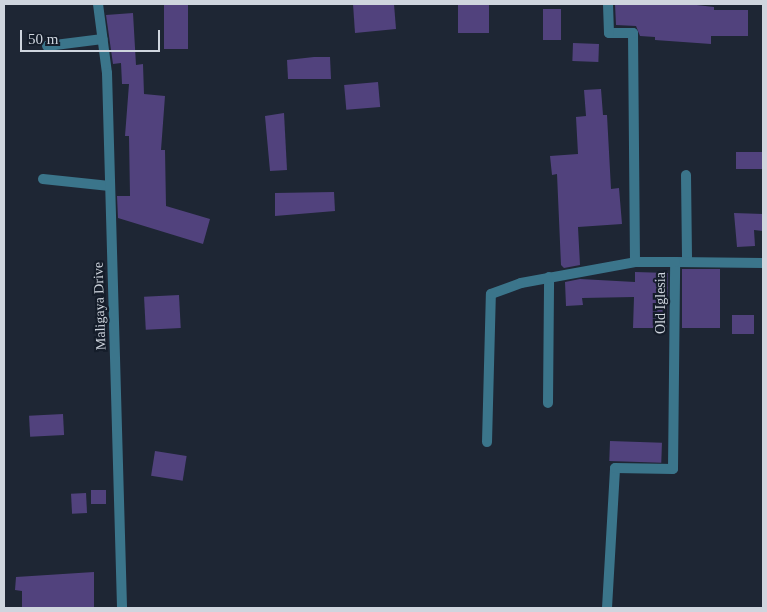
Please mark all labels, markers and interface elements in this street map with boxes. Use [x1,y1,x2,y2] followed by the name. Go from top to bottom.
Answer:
[22,20,162,52] scale bar
[28,31,58,47] text: 50 m
[90,262,110,350] street label: Maligaya Drive
[653,272,669,334] street label: Old Iglesia

